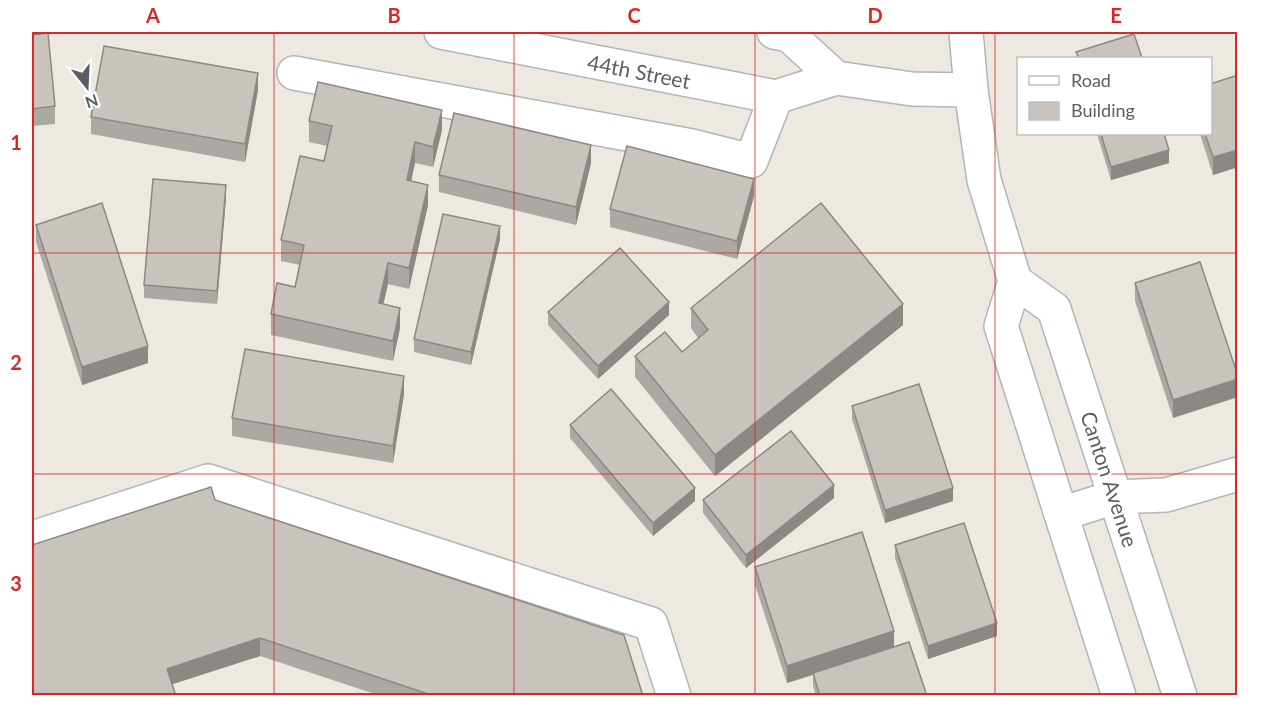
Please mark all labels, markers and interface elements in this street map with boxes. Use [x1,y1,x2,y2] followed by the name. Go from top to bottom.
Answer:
[145,3,160,27] text: A
[387,3,401,27] text: B
[627,3,641,27] text: C
[867,3,883,27] text: D
[1110,3,1122,27] text: E
[585,49,693,93] street label: 44th Street
[57,57,117,117] north arrow
[1017,57,1212,135] legend
[1071,69,1111,91] text: Road
[83,91,101,113] text: N
[1071,99,1135,121] text: Building
[10,130,22,154] text: 1
[10,350,22,374] text: 2
[1076,408,1144,550] street label: Canton Avenue
[10,571,22,595] text: 3

